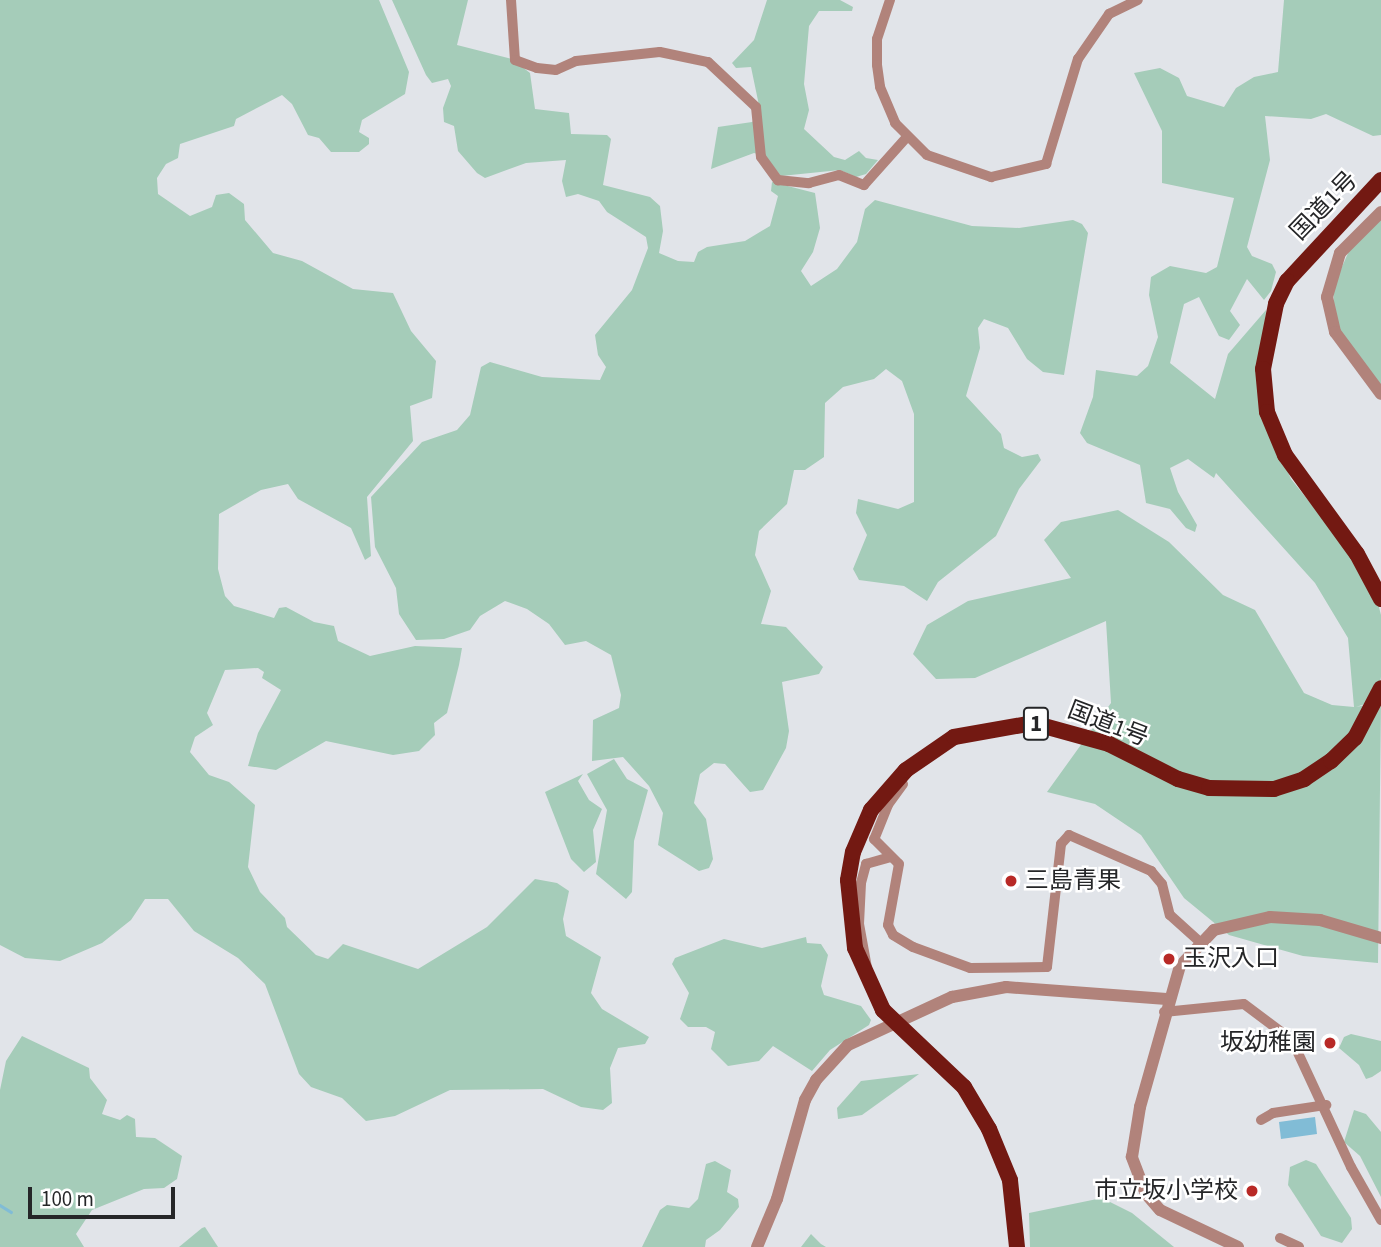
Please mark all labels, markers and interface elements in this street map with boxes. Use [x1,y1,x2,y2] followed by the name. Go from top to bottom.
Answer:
[1284,166,1364,246] street label: 国道1号
[1064,696,1152,752] street label: 国道1号
[1022,704,1050,744] road number: 1
[1025,867,1121,895] place label: 三島青果
[1003,873,1019,889] marker: 三島青果
[1183,945,1279,973] place label: 玉沢入口
[1161,951,1177,967] marker: 玉沢入口
[1220,1029,1316,1057] place label: 坂幼稚園
[1322,1035,1338,1051] marker: 坂幼稚園
[32,1174,178,1218] scale bar
[1094,1177,1238,1205] place label: 市立坂小学校
[1244,1183,1260,1199] marker: 市立坂小学校
[41,1184,94,1214] text: 100 m

